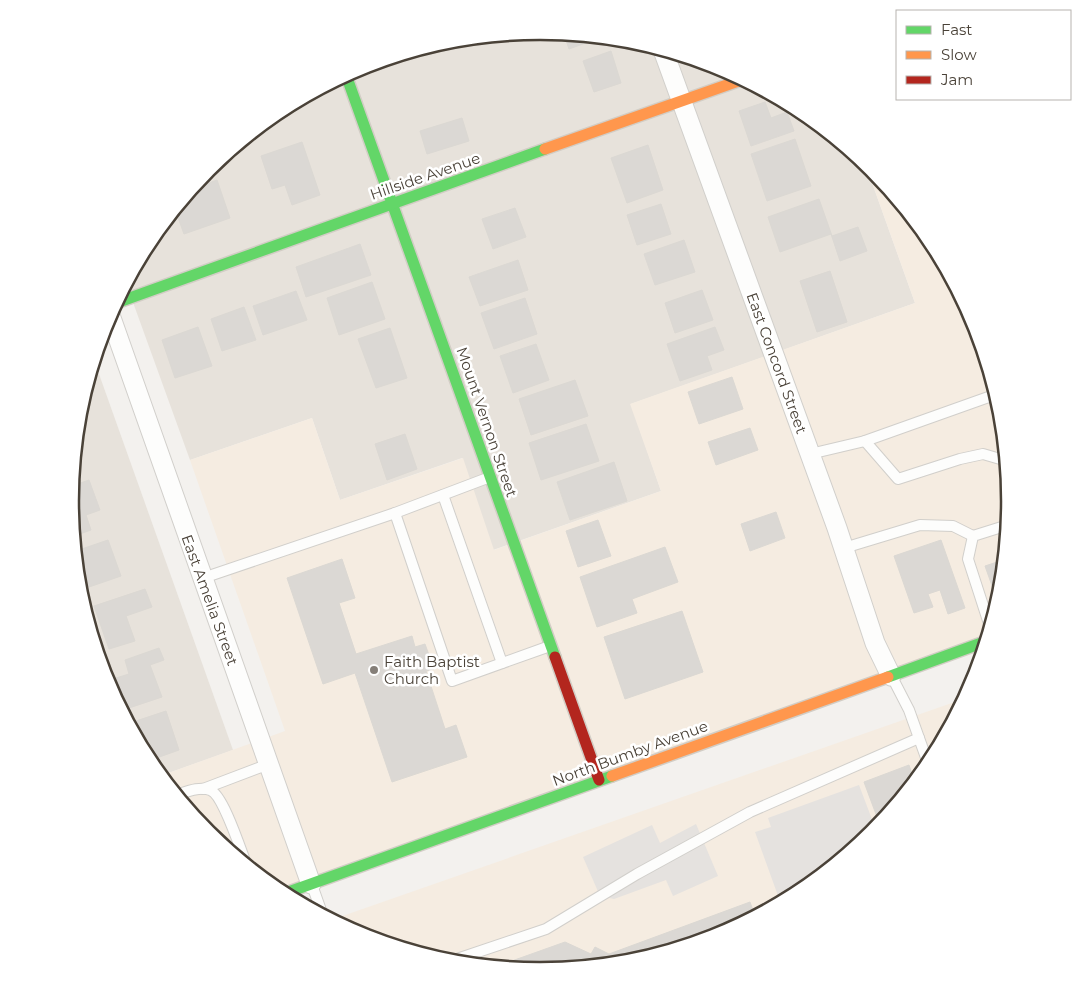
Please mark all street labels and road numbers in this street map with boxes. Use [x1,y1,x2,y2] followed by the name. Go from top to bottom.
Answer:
[367,148,483,204] street label: Hillside Avenue
[743,290,811,436] street label: East Concord Street
[452,344,522,500] street label: Mount Vernon Street
[177,532,243,668] street label: East Amelia Street
[550,716,710,790] street label: North Bumby Avenue

